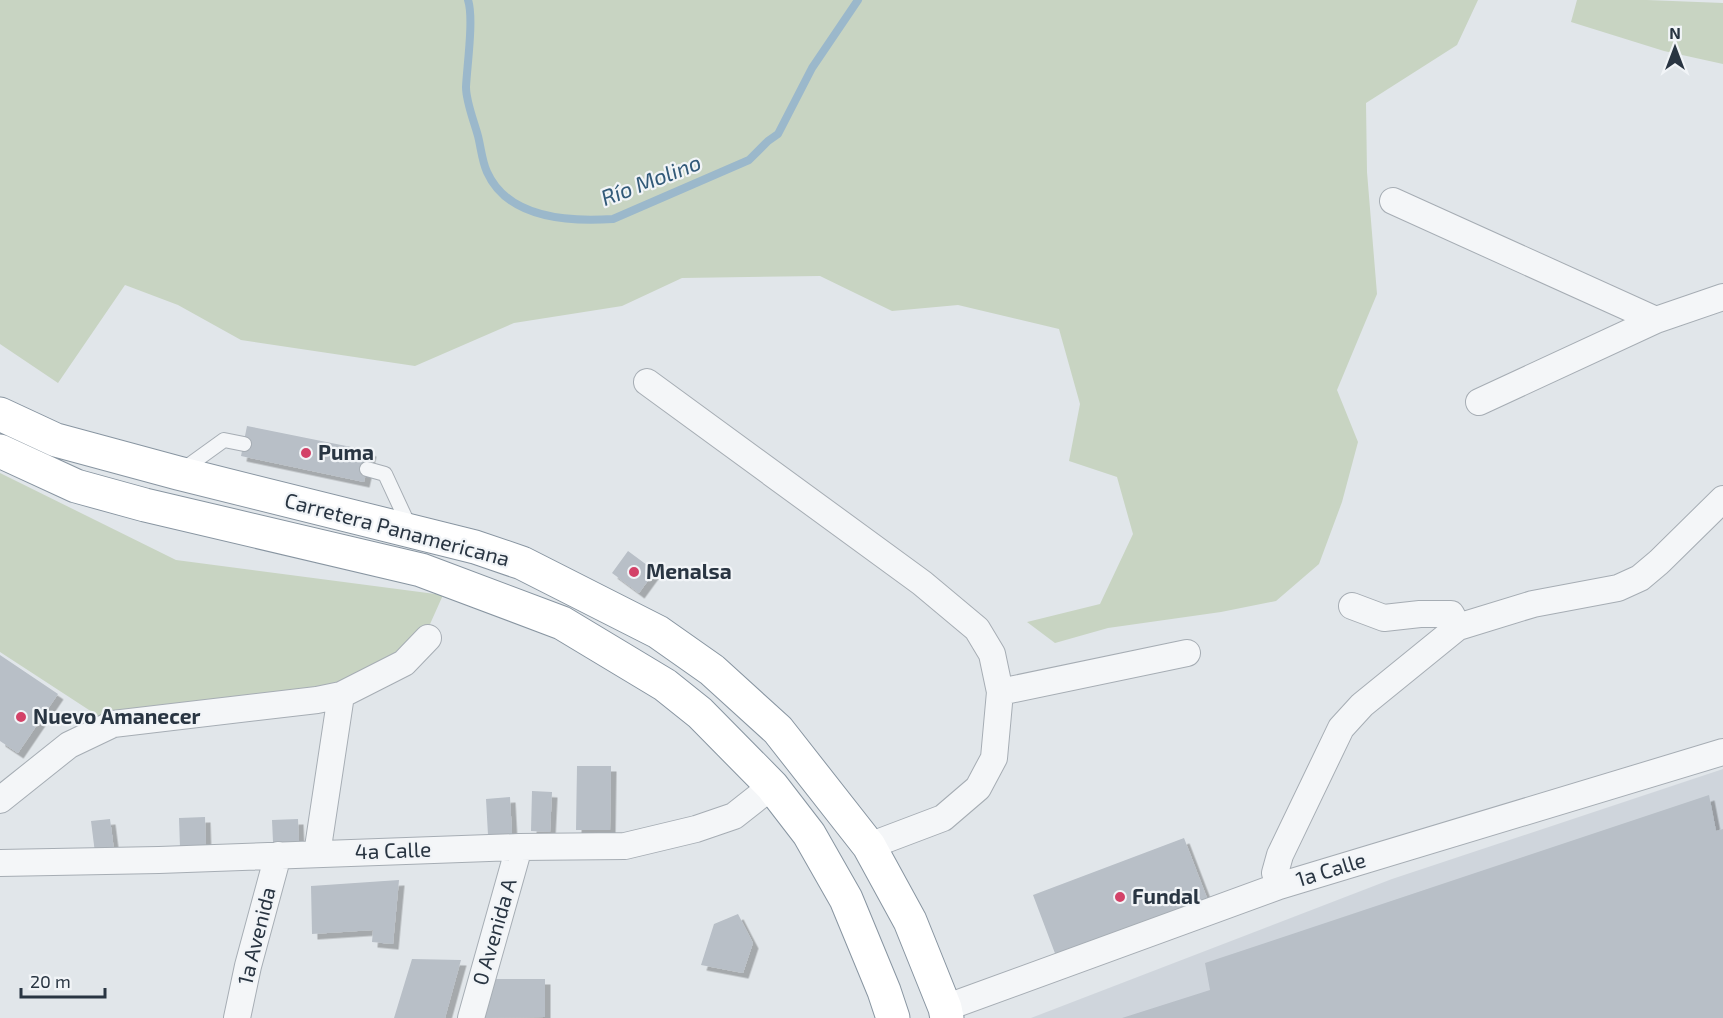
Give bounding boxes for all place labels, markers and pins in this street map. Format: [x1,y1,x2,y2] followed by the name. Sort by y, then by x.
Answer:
[318,439,374,464] place label: Puma
[299,446,313,460] marker: Puma
[646,558,732,583] place label: Menalsa
[627,565,641,579] marker: Menalsa
[33,703,201,728] place label: Nuevo Amanecer
[14,710,28,724] marker: Nuevo Amanecer
[1132,883,1200,908] place label: Fundal
[1113,890,1127,904] marker: Fundal

